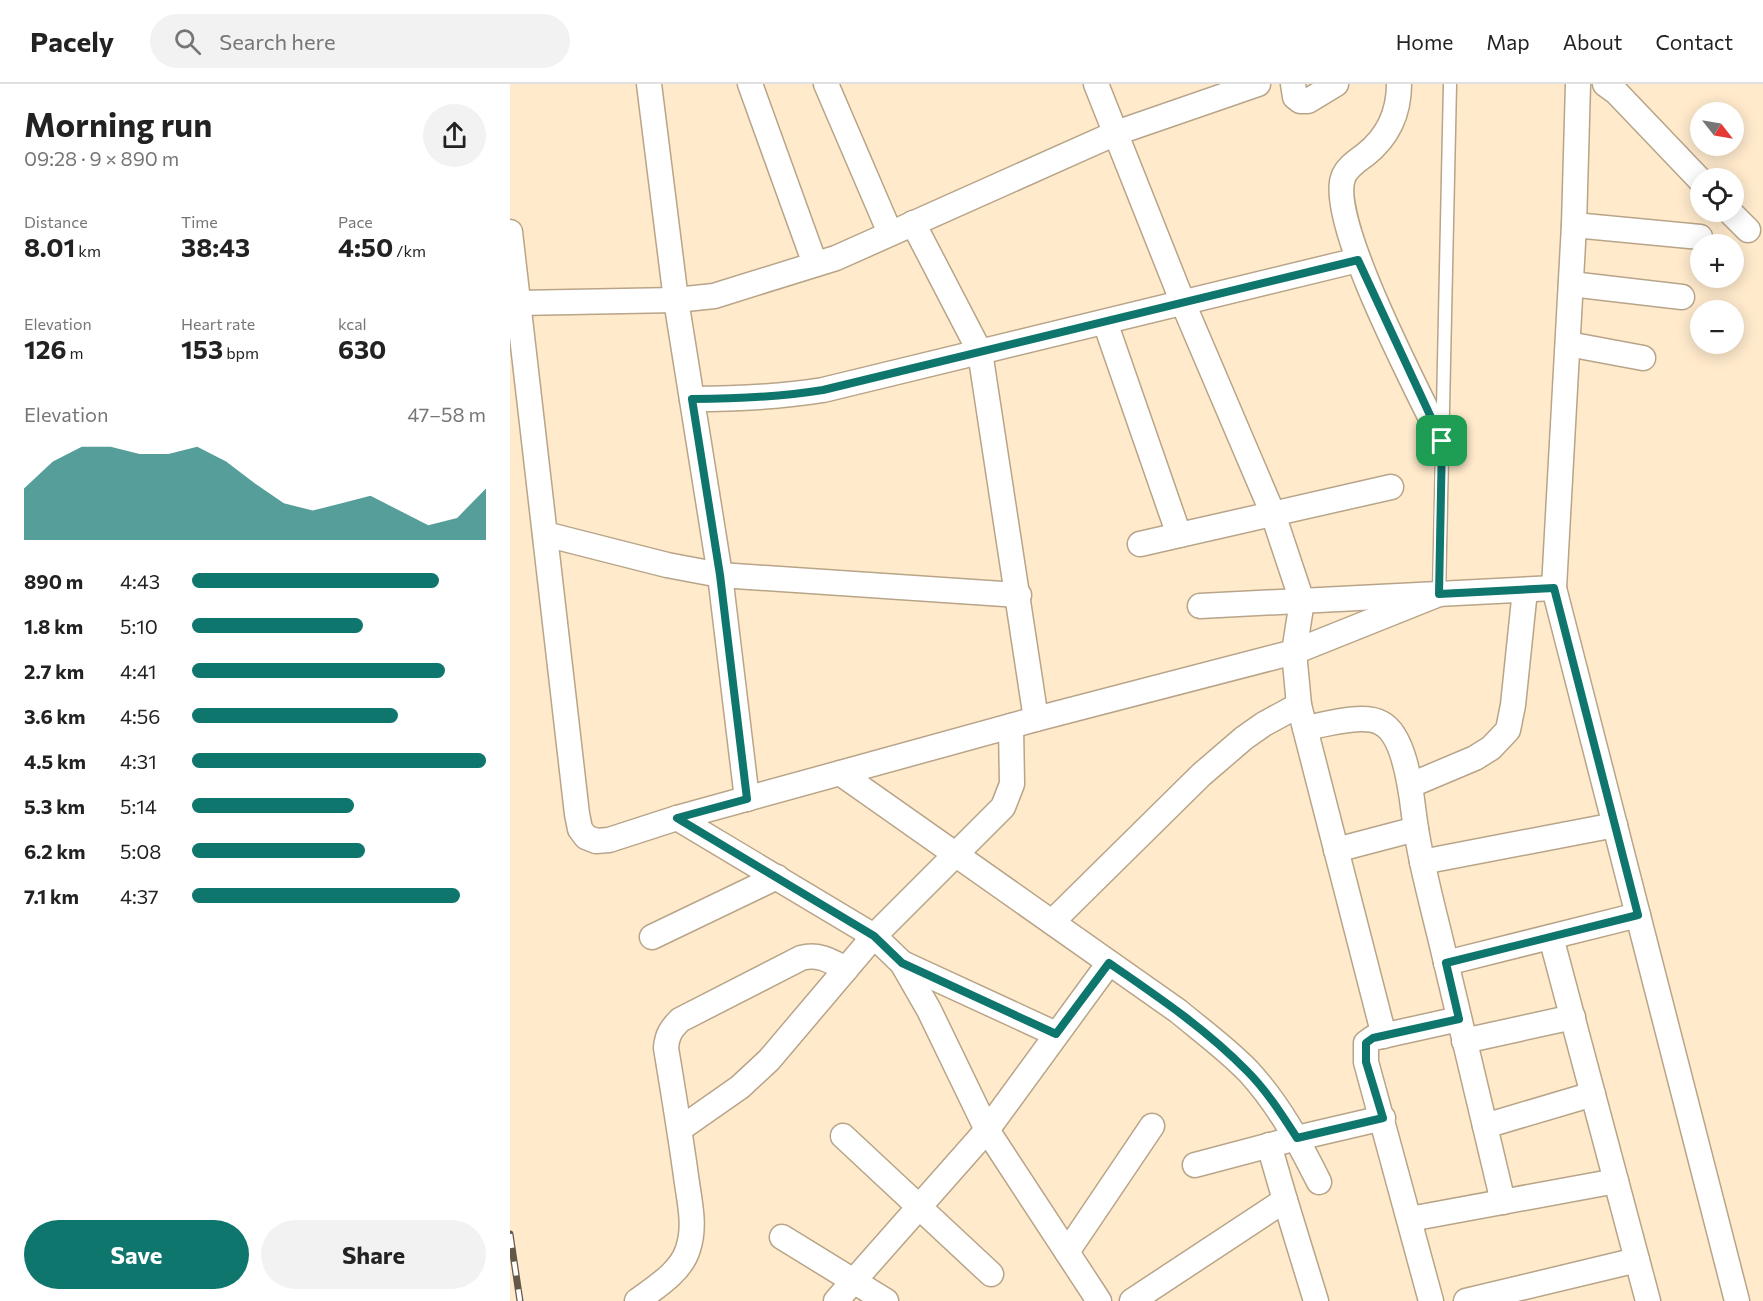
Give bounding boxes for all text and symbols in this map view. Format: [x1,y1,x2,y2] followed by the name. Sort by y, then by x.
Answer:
[150,14,570,68] search box
[30,24,114,58] text: Pacely
[171,25,204,58] icon: search
[219,28,336,55] text: Search here
[1396,29,1453,54] text: Home
[1486,29,1530,54] text: Map
[1563,29,1622,54] text: About
[1655,29,1733,54] text: Contact
[1690,102,1744,156] north arrow
[1690,102,1744,354] map controls
[24,103,212,144] text: Morning run
[423,104,486,167] button: share
[24,146,179,170] text: 09:28 · 9 × 890 m
[1690,168,1744,222] button: locate
[24,212,88,231] text: Distance
[181,212,218,231] text: Time
[338,212,373,231] text: Pace
[24,231,75,262] text: 8.01
[181,231,250,262] text: 38:43
[338,231,393,262] text: 4:50
[1690,234,1744,288] button: +
[75,241,101,260] text: km
[393,241,426,260] text: /km
[1690,300,1744,354] button: −
[24,314,92,333] text: Elevation
[181,314,255,333] text: Heart rate
[338,314,367,333] text: kcal
[24,333,66,364] text: 126
[181,333,223,364] text: 153
[338,333,386,364] text: 630
[66,343,83,362] text: m
[223,343,259,362] text: bpm
[24,402,109,426] text: Elevation
[407,402,486,426] text: 47–58 m
[1416,415,1467,466] pin
[1425,424,1458,457] icon: arrive
[24,569,83,593] text: 890 m
[120,569,160,593] text: 4:43
[24,614,83,638] text: 1.8 km
[120,614,158,638] text: 5:10
[24,659,84,683] text: 2.7 km
[120,659,157,683] text: 4:41
[24,704,85,728] text: 3.6 km
[120,704,160,728] text: 4:56
[24,749,86,773] text: 4.5 km
[120,749,157,773] text: 4:31
[24,794,85,818] text: 5.3 km
[120,794,157,818] text: 5:14
[24,839,85,863] text: 6.2 km
[120,839,161,863] text: 5:08
[24,884,79,908] text: 7.1 km
[120,884,159,908] text: 4:37
[24,1220,249,1289] button: Save
[261,1220,486,1289] button: Share

